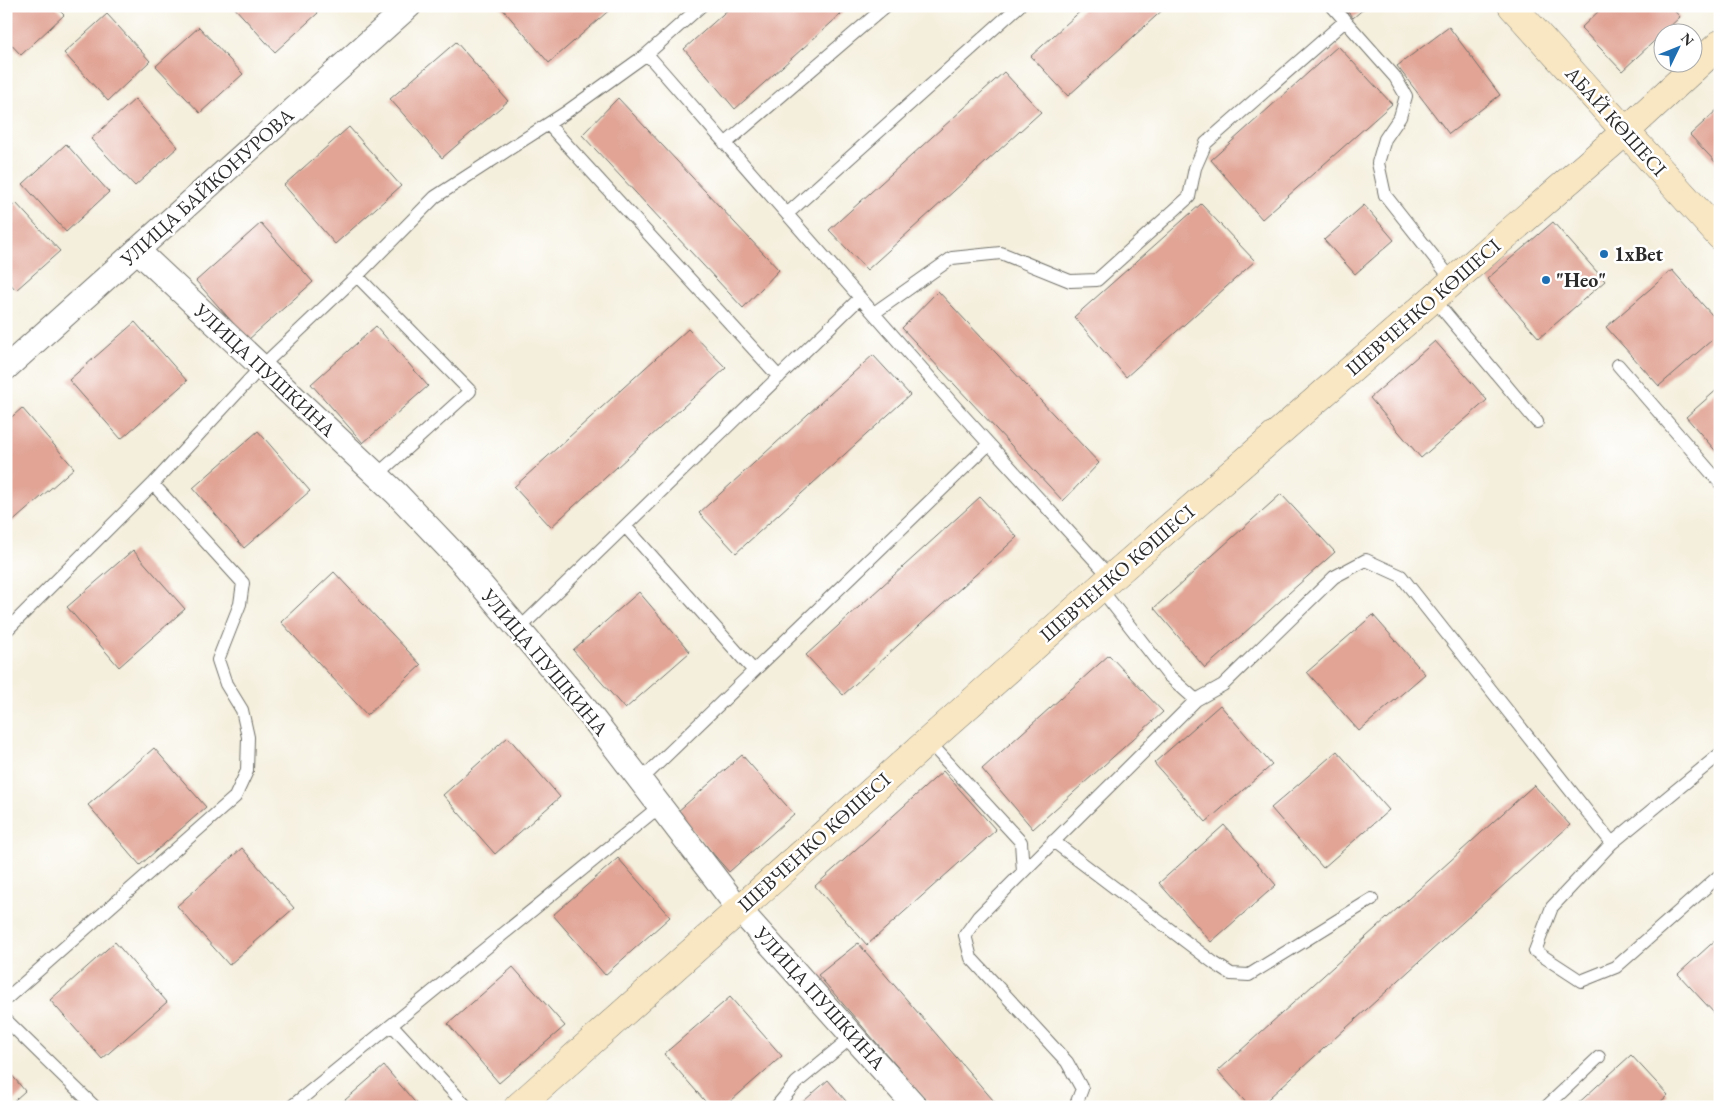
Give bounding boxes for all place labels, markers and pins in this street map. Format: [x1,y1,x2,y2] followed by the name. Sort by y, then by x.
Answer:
[1614,241,1664,267] place label: 1xBet
[1598,248,1610,260] marker: 1xBet
[1556,267,1606,293] place label: "Нео"
[1540,274,1552,286] marker: "Нео"

